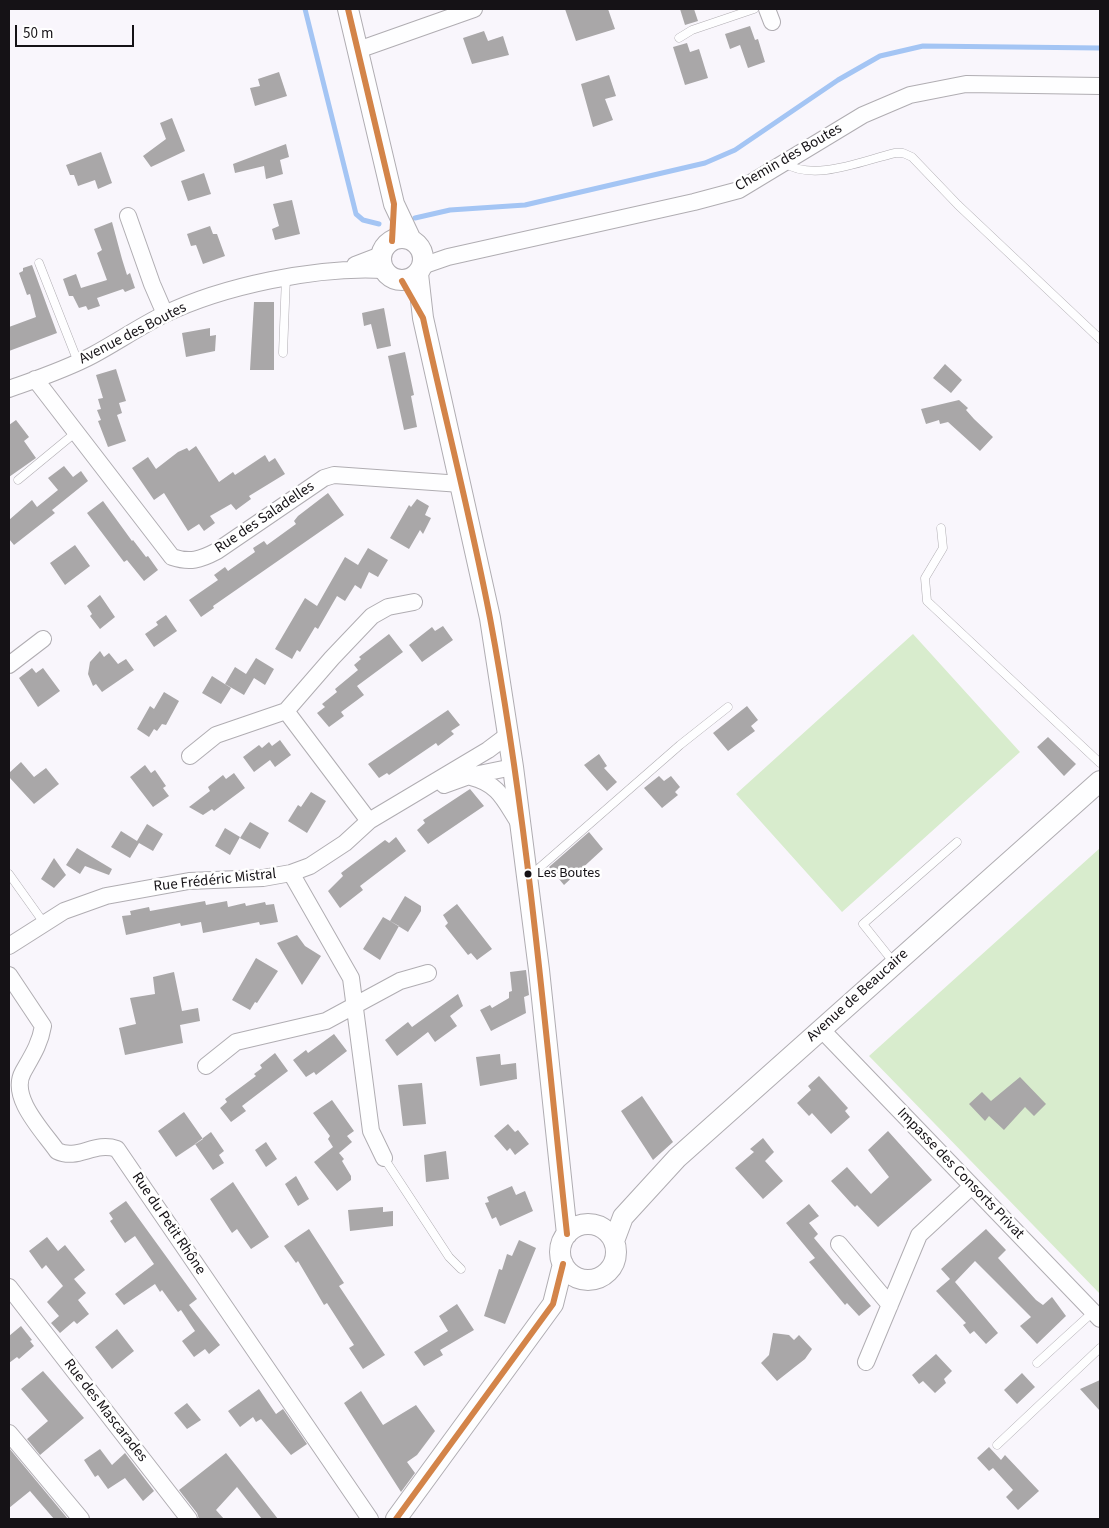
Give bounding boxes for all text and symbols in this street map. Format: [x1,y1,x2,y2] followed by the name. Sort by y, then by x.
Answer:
[18,15,136,47] scale bar
[23,23,53,44] text: 50 m
[732,120,846,196] street label: Chemin des Boutes
[76,299,190,369] street label: Avenue des Boutes
[212,478,318,558] street label: Rue des Saladelles
[153,866,277,896] street label: Rue Frédéric Mistral
[537,866,600,882] place label: Les Boutes
[523,869,533,879] marker: Les Boutes
[804,946,912,1046] street label: Avenue de Beaucaire
[893,1105,1027,1243] street label: Impasse des Consorts Privat
[127,1169,209,1279] street label: Rue du Petit Rhône
[59,1356,151,1466] street label: Rue des Mascarades

